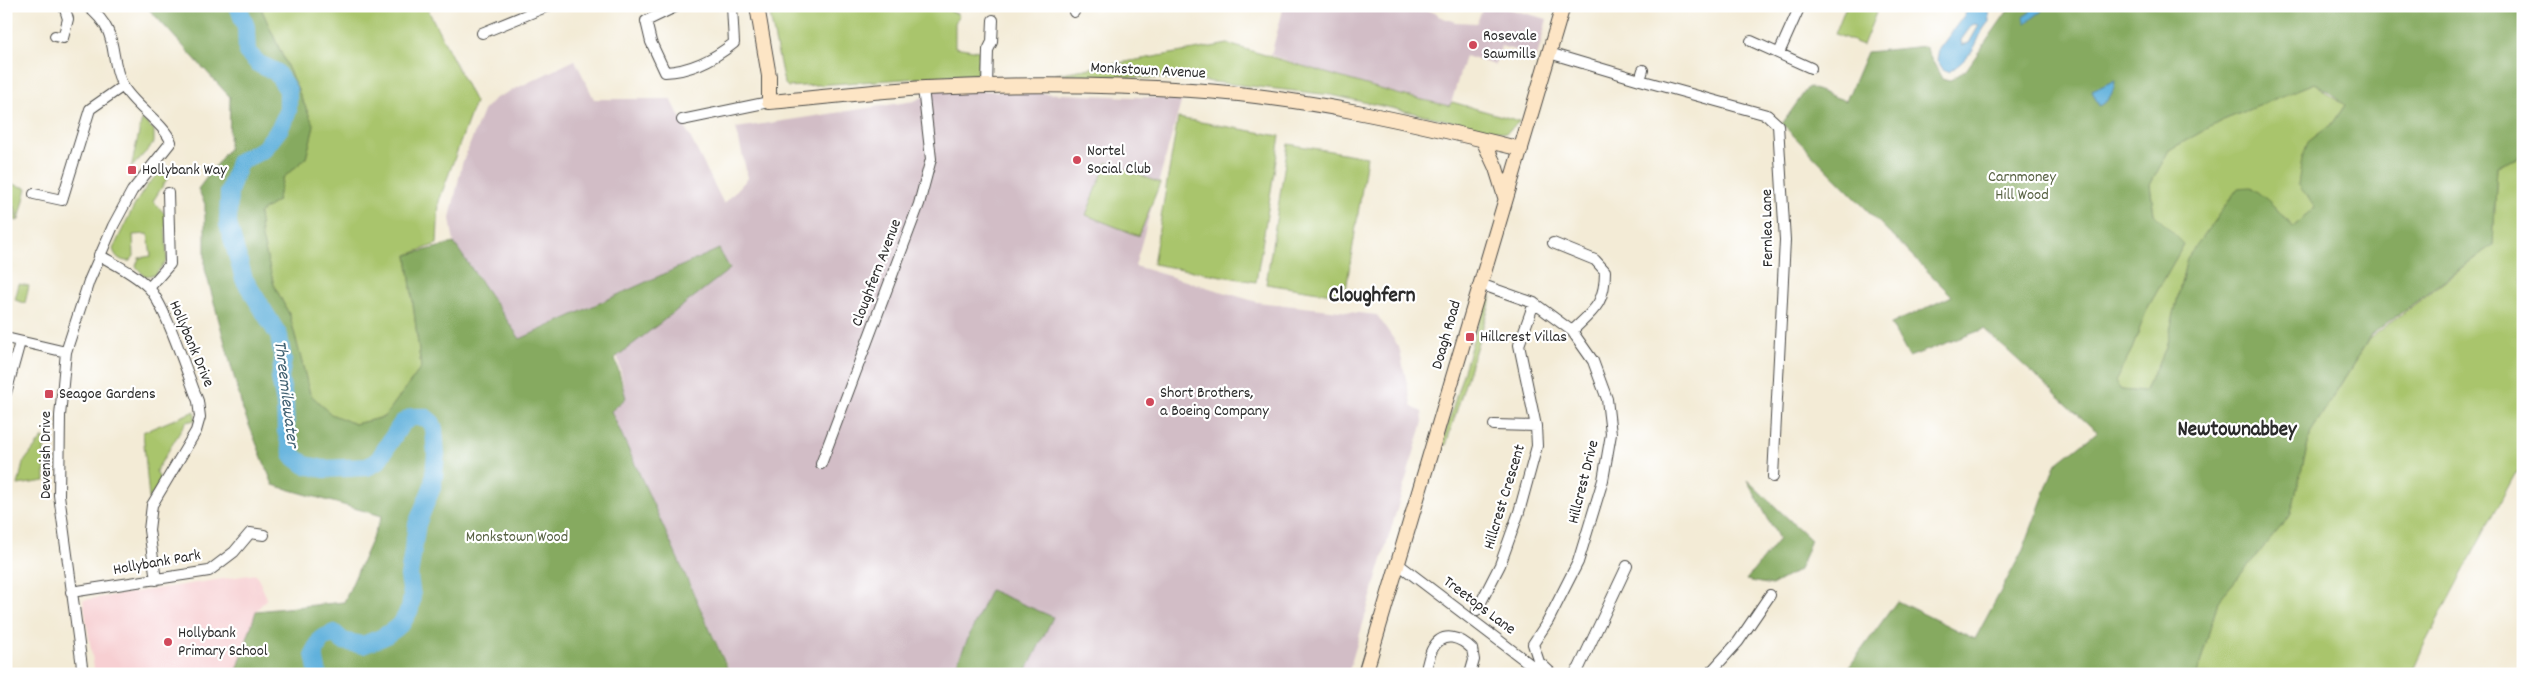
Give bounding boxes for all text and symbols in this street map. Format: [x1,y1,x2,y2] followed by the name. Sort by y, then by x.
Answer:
[1483,25,1537,66] place label: Rosevale Sawmills
[1467,39,1479,51] marker: Rosevale Sawmills
[1090,56,1206,86] street label: Monkstown Avenue
[1087,140,1151,181] place label: Nortel Social Club
[1071,154,1083,166] marker: Nortel Social Club
[142,159,227,182] place label: Hollybank Way
[126,164,138,176] marker: Hollybank Way
[1988,166,2056,207] park label: Carnmoney Hill Wood
[1756,189,1780,267] street label: Fernlea Lane
[846,216,908,330] street label: Cloughfern Avenue
[1329,282,1416,312] district label: Cloughfern
[162,297,220,391] street label: Hollybank Drive
[1426,298,1468,372] street label: Doagh Road
[1480,326,1567,349] place label: Hillcrest Villas
[1464,331,1476,343] marker: Hillcrest Villas
[266,339,304,451] water label: Threemilewater
[1160,382,1269,423] place label: Short Brothers, a Boeing Company
[59,383,156,406] place label: Seagoe Gardens
[43,388,55,400] marker: Seagoe Gardens
[1144,396,1156,408] marker: Short Brothers, a Boeing Company
[35,411,58,499] street label: Devenish Drive
[2177,416,2298,446] district label: Newtownabbey
[1563,438,1605,526] street label: Hillcrest Drive
[1478,442,1532,552] street label: Hillcrest Crescent
[466,526,568,549] park label: Monkstown Wood
[111,544,203,582] street label: Hollybank Park
[1438,571,1520,641] street label: Treetops Lane
[178,622,268,663] place label: Hollybank Primary School
[162,636,174,648] marker: Hollybank Primary School

